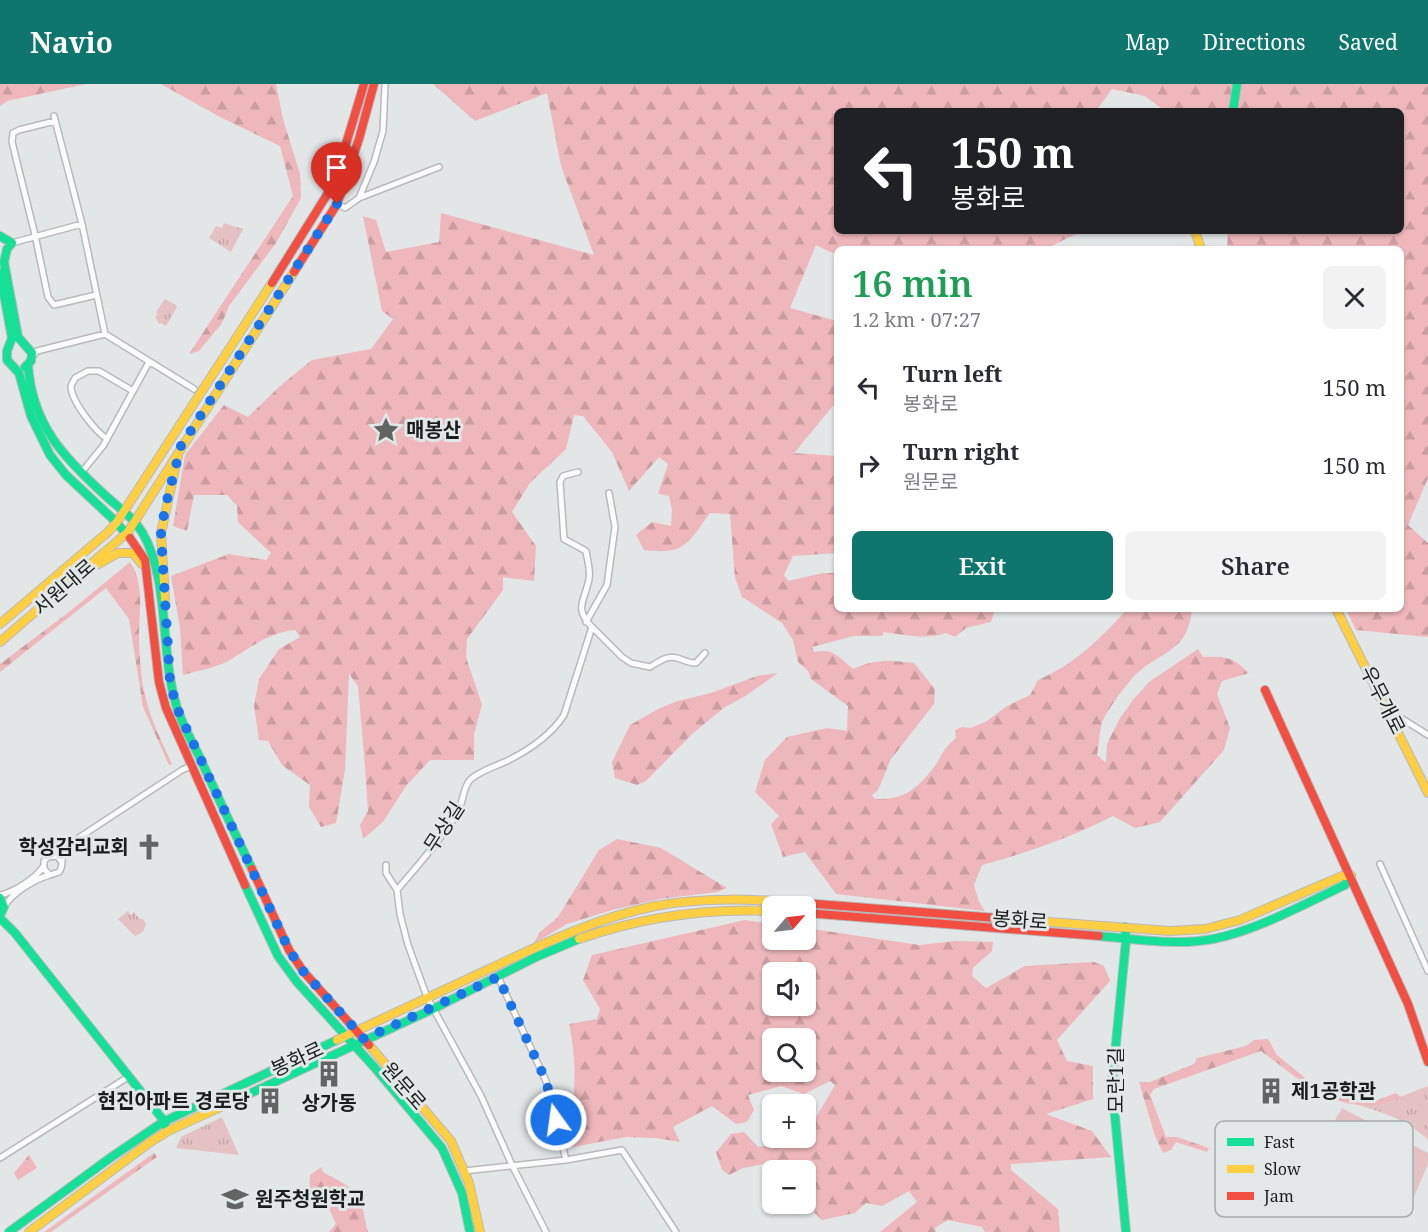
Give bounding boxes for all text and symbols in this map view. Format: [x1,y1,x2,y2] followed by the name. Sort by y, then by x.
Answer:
[30,23,113,61] text: Navio
[1125,28,1170,56] text: Map
[1203,28,1305,56] text: Directions
[1338,28,1398,56] text: Saved
[951,123,1075,180] text: 150 m
[852,132,930,210] icon: left
[311,142,362,204] pin
[320,151,353,184] icon: arrive
[951,179,1026,216] text: 봉화로
[852,259,973,308] text: 16 min
[1323,266,1386,329] button: close
[852,306,981,333] text: 1.2 km · 07:27
[903,358,1002,388] text: Turn left
[852,371,885,404] icon: left
[1323,372,1386,402] text: 150 m
[903,390,958,417] text: 봉화로
[371,415,401,445] place icon: 매봉산
[406,416,461,443] place label: 매봉산
[903,436,1019,466] text: Turn right
[852,449,885,482] icon: right
[1323,450,1386,480] text: 150 m
[903,468,958,495] text: 원문로
[852,531,1113,600] button: Exit
[1125,531,1386,600] button: Share
[27,552,100,621] street label: 서원대로
[1355,661,1412,739] street label: 우무개로
[417,796,470,857] street label: 무상길
[134,832,164,862] church icon: 학성감리교회
[19,833,129,860] place label: 학성감리교회
[762,896,816,950] north arrow
[762,896,816,1214] map controls
[992,904,1049,935] street label: 봉화로
[762,962,816,1016] button: sound
[762,1028,816,1082] button: search
[266,1035,328,1082] street label: 봉화로
[1102,1047,1129,1113] street label: 모란1길
[376,1056,433,1115] street label: 원문로
[314,1059,344,1089] building icon: 상가동
[1256,1076,1286,1106] building icon: 제1공학관
[1291,1077,1376,1104] place label: 제1공학관
[255,1086,285,1116] building icon: 현진아파트 경로당
[98,1087,250,1114] place label: 현진아파트 경로당
[524,1088,588,1152] position arrow
[301,1089,357,1116] place label: 상가동
[762,1094,816,1148] button: +
[1215,1121,1413,1217] legend
[1264,1131,1295,1153] text: Fast
[1264,1158,1301,1180] text: Slow
[762,1160,816,1214] button: −
[220,1184,250,1214] school or university icon: 원주청원학교
[255,1185,365,1212] place label: 원주청원학교
[1263,1185,1294,1207] text: Jam

